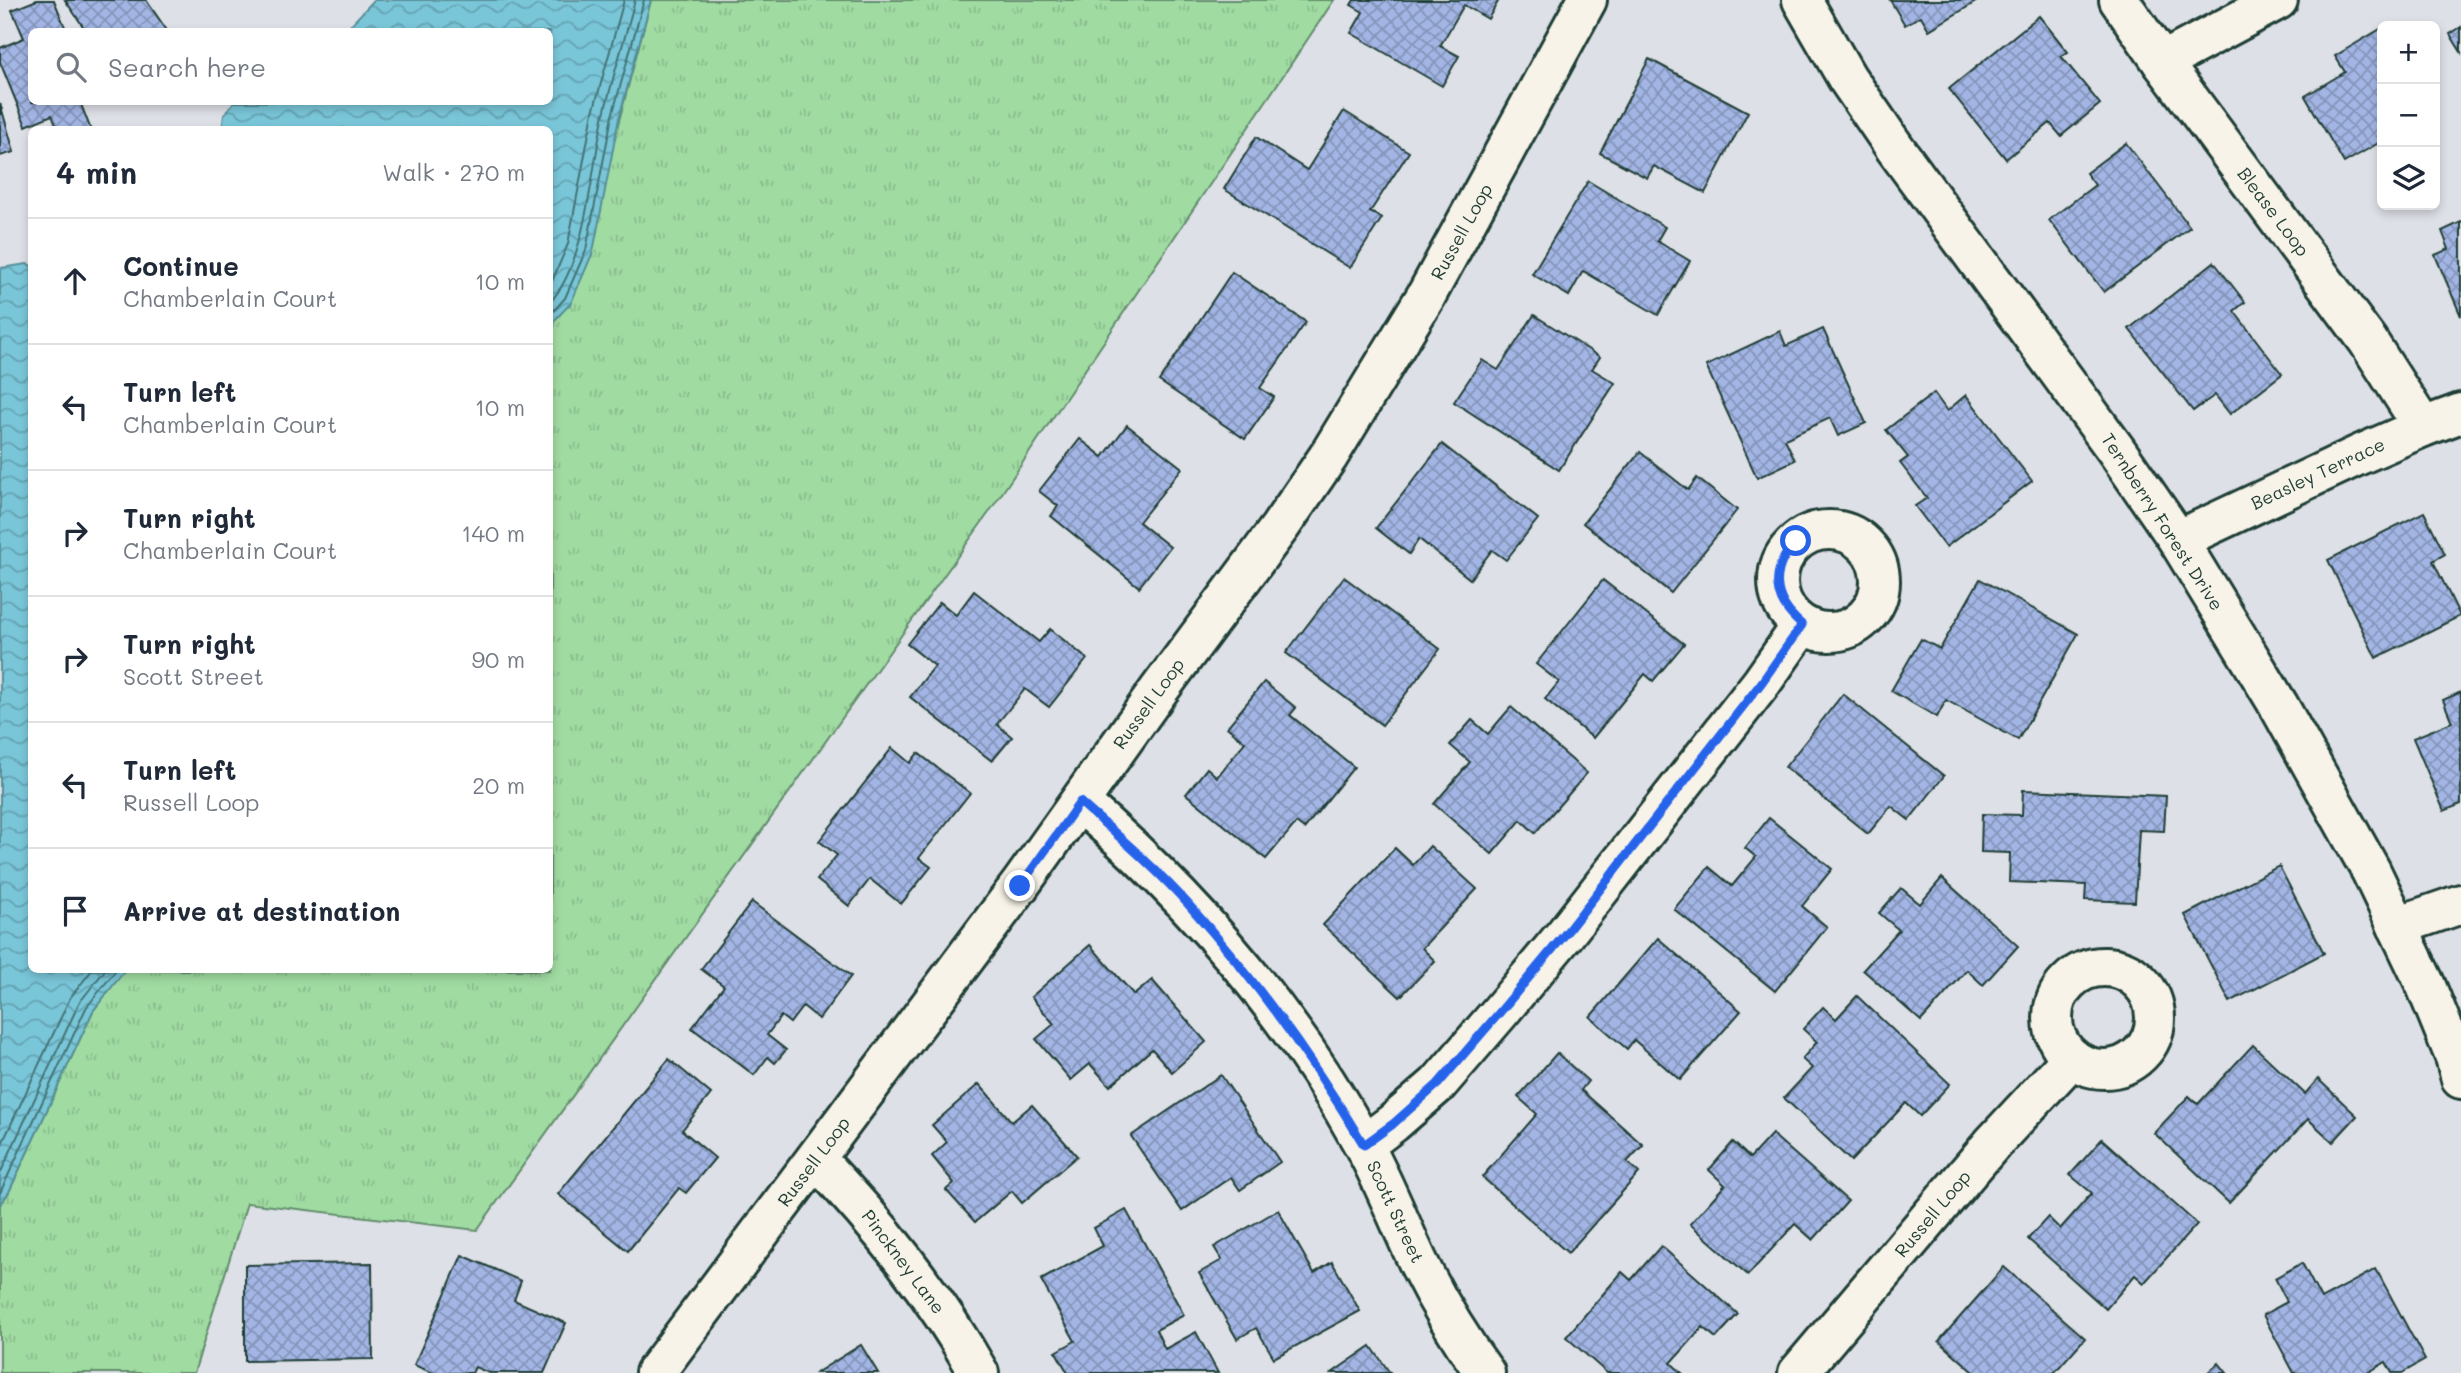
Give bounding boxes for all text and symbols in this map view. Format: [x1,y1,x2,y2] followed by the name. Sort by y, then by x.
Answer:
[2377,21,2440,210] map controls
[2377,21,2440,84] button: +
[28,28,553,105] search box
[52,48,90,86] icon: search
[108,50,266,84] text: Search here
[2377,84,2440,147] button: −
[2377,147,2440,210] button: layers
[56,152,137,192] text: 4 min
[382,157,525,187] text: Walk · 270 m
[2232,162,2315,261] street label: Blease Loop
[1425,179,1497,284] street label: Russell Loop
[123,249,239,283] text: Continue
[56,262,94,300] icon: ahead
[475,266,525,296] text: 10 m
[123,283,337,313] text: Chamberlain Court
[123,375,236,409] text: Turn left
[56,388,94,426] icon: left
[475,392,525,422] text: 10 m
[123,409,337,439] text: Chamberlain Court
[2096,428,2229,615] street label: Ternberry Forest Drive
[2247,432,2388,515] street label: Beasley Terrace
[123,501,256,535] text: Turn right
[56,514,94,552] icon: right
[461,518,525,548] text: 140 m
[1780,525,1811,556] route start
[123,535,337,565] text: Chamberlain Court
[123,627,256,661] text: Turn right
[56,640,94,678] icon: right
[472,644,525,674] text: 90 m
[1107,653,1189,754] street label: Russell Loop
[123,661,264,691] text: Scott Street
[123,753,236,787] text: Turn left
[56,766,94,804] icon: left
[472,770,525,800] text: 20 m
[123,787,259,817] text: Russell Loop
[1004,870,1035,901] route end
[56,892,94,930] icon: arrive
[123,894,400,928] text: Arrive at destination
[771,1112,855,1211] street label: Russell Loop
[1362,1157,1430,1267] street label: Scott Street
[1889,1165,1976,1262] street label: Russell Loop
[857,1204,951,1318] street label: Pinckney Lane

